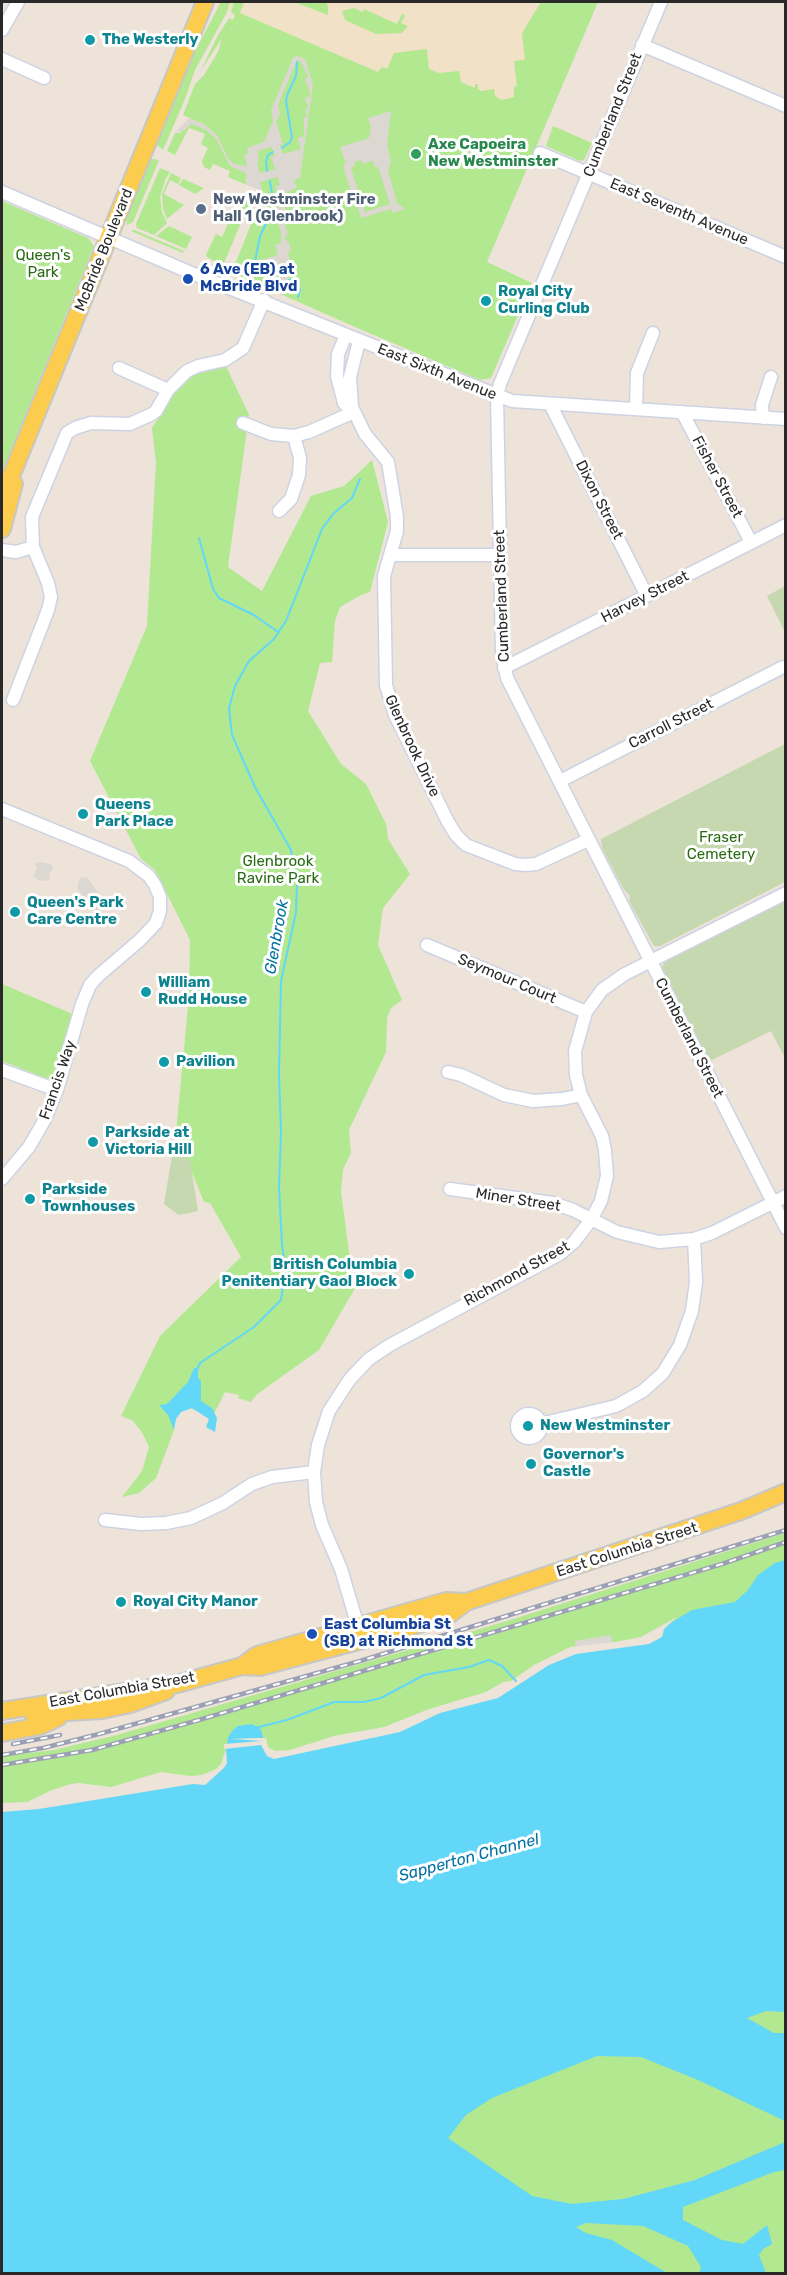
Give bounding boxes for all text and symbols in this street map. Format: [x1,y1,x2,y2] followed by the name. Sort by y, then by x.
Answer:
[102,31,198,49] place label: The Westerly
[83,33,97,47] marker: The Westerly
[580,50,646,180] street label: Cumberland Street
[428,136,558,171] place label: Axe Capoeira New Westminster
[409,147,423,161] marker: Axe Capoeira New Westminster
[607,175,751,249] street label: East Seventh Avenue
[71,186,137,314] street label: McBride Boulevard
[213,191,376,226] place label: New Westminster Fire Hall 1 (Glenbrook)
[194,202,208,216] marker: New Westminster Fire Hall 1 (Glenbrook)
[15,247,71,282] park label: Queen's Park
[200,261,297,296] place label: 6 Ave (EB) at McBride Blvd
[181,272,195,286] marker: 6 Ave (EB) at McBride Blvd
[498,283,590,318] place label: Royal City Curling Club
[479,294,493,308] marker: Royal City Curling Club
[375,340,499,404] street label: East Sixth Avenue
[688,433,746,521] street label: Fisher Street
[571,457,627,543] street label: Dixon Street
[491,530,513,662] street label: Cumberland Street
[598,567,692,627] street label: Harvey Street
[380,692,444,800] street label: Glenbrook Drive
[626,695,716,753] street label: Carroll Street
[95,796,174,831] place label: Queens Park Place
[76,807,90,821] marker: Queens Park Place
[687,829,755,864] park label: Fraser Cemetery
[237,853,319,888] park label: Glenbrook Ravine Park
[27,894,124,929] place label: Queen's Park Care Centre
[261,898,293,976] water label: Glenbrook
[8,905,22,919] marker: Queen's Park Care Centre
[455,950,559,1008] street label: Seymour Court
[158,974,247,1009] place label: William Rudd House
[651,975,727,1101] street label: Cumberland Street
[139,985,153,999] marker: William Rudd House
[36,1038,80,1122] street label: Francis Way
[176,1053,235,1071] place label: Pavilion
[157,1055,171,1069] marker: Pavilion
[105,1124,192,1159] place label: Parkside at Victoria Hill
[86,1135,100,1149] marker: Parkside at Victoria Hill
[42,1181,135,1216] place label: Parkside Townhouses
[474,1184,562,1216] street label: Miner Street
[23,1192,37,1206] marker: Parkside Townhouses
[461,1238,573,1310] street label: Richmond Street
[222,1256,397,1291] place label: British Columbia Penitentiary Gaol Block
[402,1267,416,1281] marker: British Columbia Penitentiary Gaol Block
[540,1417,670,1435] place label: New Westminster
[521,1419,535,1433] marker: New Westminster
[543,1446,624,1481] place label: Governor's Castle
[524,1457,538,1471] marker: Governor's Castle
[554,1519,700,1581] street label: East Columbia Street
[133,1593,258,1611] place label: Royal City Manor
[114,1595,128,1609] marker: Royal City Manor
[324,1616,473,1651] place label: East Columbia St (SB) at Richmond St
[305,1627,319,1641] marker: East Columbia St (SB) at Richmond St
[48,1668,196,1712] street label: East Columbia Street
[397,1830,541,1886] water label: Sapperton Channel

